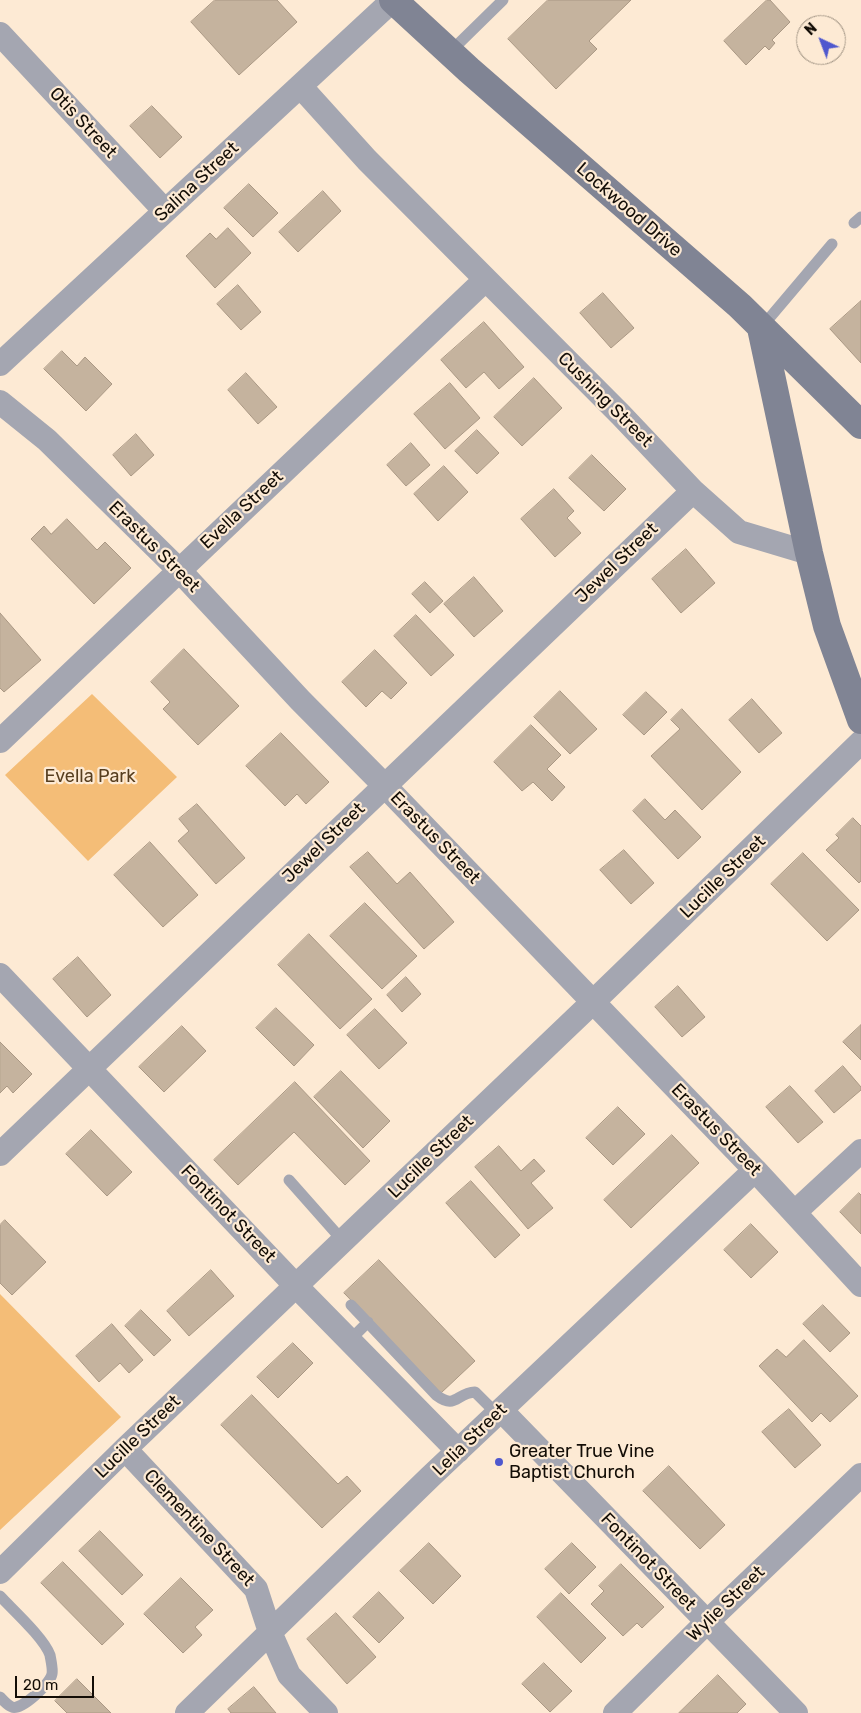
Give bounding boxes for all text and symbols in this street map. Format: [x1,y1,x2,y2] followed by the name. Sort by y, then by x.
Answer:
[796,15,846,65] north arrow
[802,20,821,39] text: N
[45,83,121,163] street label: Otis Street
[150,138,244,226] street label: Salina Street
[572,158,686,262] street label: Lockwood Drive
[553,348,657,452] street label: Cushing Street
[196,466,288,554] street label: Evella Street
[104,497,204,597] street label: Erastus Street
[571,518,663,608] street label: Jewel Street
[45,766,135,788] park label: Evella Park
[385,787,485,889] street label: Erastus Street
[278,798,370,888] street label: Jewel Street
[676,831,770,923] street label: Lucille Street
[666,1079,766,1181] street label: Erastus Street
[384,1111,478,1203] street label: Lucille Street
[176,1161,280,1267] street label: Fontinot Street
[91,1391,185,1483] street label: Lucille Street
[428,1399,512,1481] street label: Lelia Street
[509,1441,654,1484] place label: Greater True Vine Baptist Church
[493,1456,505,1468] marker: Greater True Vine Baptist Church
[139,1465,259,1591] street label: Clementine Street
[596,1509,700,1615] street label: Fontinot Street
[683,1562,769,1646] street label: Wylie Street
[18,1666,96,1698] scale bar
[23,1676,58,1694] text: 20 m

